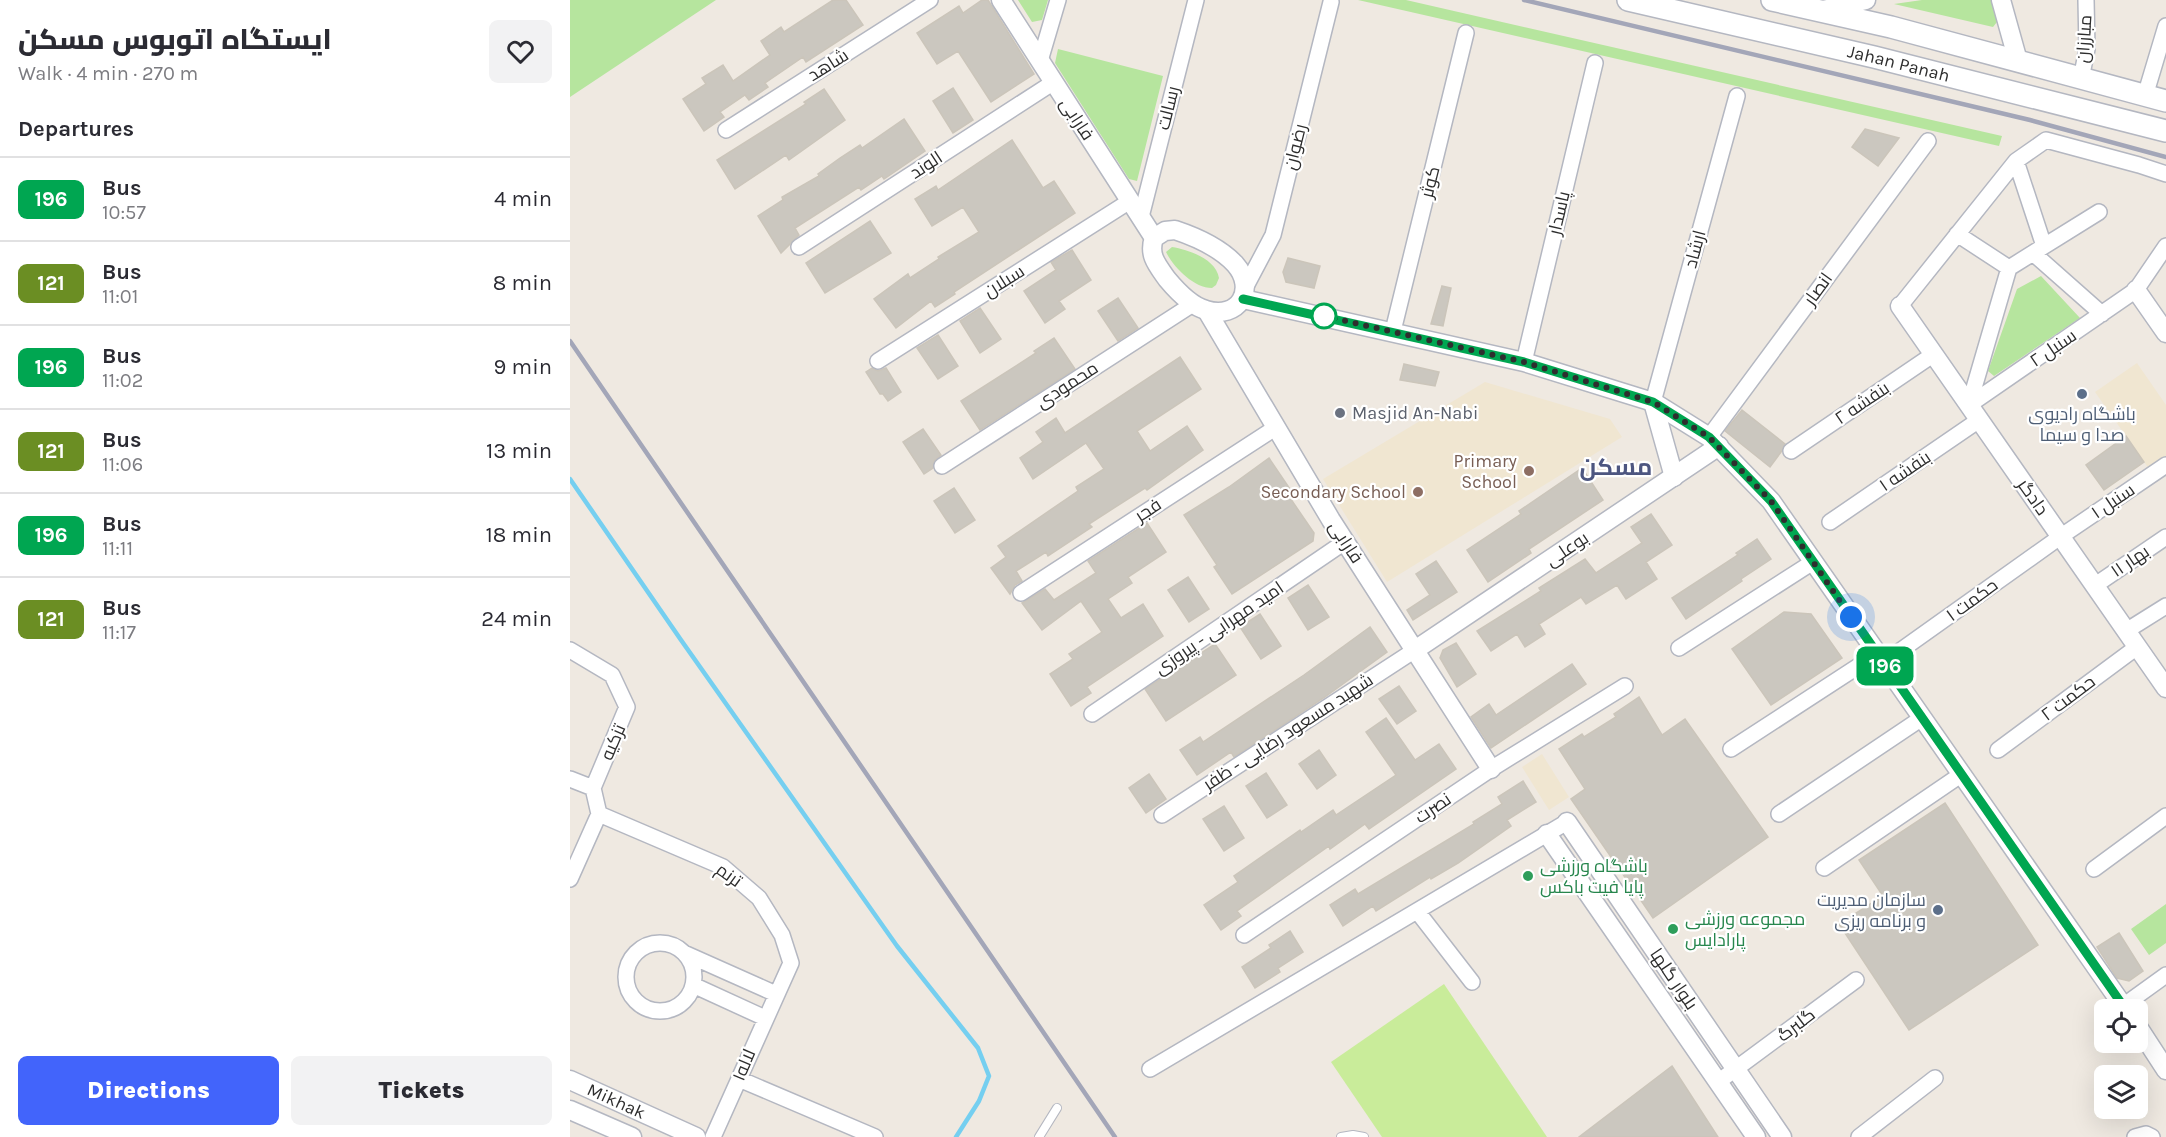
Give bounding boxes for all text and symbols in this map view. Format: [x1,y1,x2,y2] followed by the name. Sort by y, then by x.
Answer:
[2071,14,2097,64] street label: مبارزان
[489,20,552,83] button: heart
[18,23,332,56] text: ایستگاه اتوبوس مسکن
[1845,40,1952,87] street label: Jahan Panah
[803,44,853,86] street label: شاهد
[18,62,198,85] text: Walk · 4 min · 270 m
[1152,84,1184,132] street label: رسالت
[1055,93,1099,145] street label: فارابی
[18,116,134,142] text: Departures
[1279,122,1311,172] street label: رضوان
[905,146,947,184] street label: الوند
[1415,164,1445,201] street label: کوثر
[102,175,142,201] text: Bus
[494,186,552,212] text: 4 min
[34,187,68,211] text: 196
[1543,189,1576,238] street label: پاسدار
[102,201,146,224] text: 10:57
[1679,228,1711,270] street label: ارشاد
[102,259,142,285] text: Bus
[979,260,1029,302] street label: سبلان
[1798,268,1837,310] street label: انصار
[493,270,552,296] text: 8 min
[37,271,65,295] text: 121
[102,285,138,308] text: 11:01
[1311,303,1337,329] unlabelled marker
[2025,324,2081,372] street label: سنبل ۲
[102,343,142,369] text: Bus
[494,354,552,380] text: 9 min
[34,355,68,379] text: 196
[1032,357,1102,413] street label: محمودی
[102,369,143,392] text: 11:02
[1830,377,1894,429] street label: بنفشه ۲
[2075,387,2089,401] marker: باشگاه رادیوی صدا و سیما
[1352,402,1478,424] place label: Masjid An-Nabi
[2028,403,2136,446] place label: باشگاه رادیوی صدا و سیما
[1333,406,1347,420] marker: Masjid An-Nabi
[102,427,142,453] text: Bus
[486,438,552,464] text: 13 min
[37,439,65,463] text: 121
[1875,446,1935,496] street label: بنفشه ۱
[1454,450,1518,493] place label: Primary School
[102,453,143,476] text: 11:06
[1580,453,1652,481] district label: مسکن
[1522,464,1536,478] marker: Primary School
[2012,474,2053,520] street label: دادگر
[2087,478,2139,524] street label: سنبل ۱
[1260,481,1406,503] place label: Secondary School
[1411,485,1425,499] marker: Secondary School
[1130,493,1165,527] street label: فجر
[102,511,142,537] text: Bus
[1324,516,1368,568] street label: فارابی
[486,522,552,548] text: 18 min
[34,523,68,547] text: 196
[1541,527,1593,571] street label: بوعلی
[102,537,133,560] text: 11:11
[2106,540,2154,582] street label: بهار ۱۱
[1942,574,2002,626] street label: حکمت ۱
[1150,577,1288,680] street label: امید مهرابی - پیروزی
[102,595,142,621] text: Bus
[1836,602,1866,632] your location
[481,606,552,632] text: 24 min
[37,607,65,631] text: 121
[102,621,136,644] text: 11:17
[1850,646,1920,686] line badge: 196
[1868,654,1902,678] text: 196
[1198,669,1377,796] street label: شهید مسعود رضایی - ظفر
[2036,670,2100,726] street label: حکمت ۲
[596,720,630,763] street label: تزکیه
[1411,788,1455,828] street label: نصرت
[1540,855,1648,899] place label: باشگاه ورزشی پایا فیت باکس
[711,858,746,893] street label: ترنم
[1521,869,1535,883] marker: باشگاه ورزشی پایا فیت باکس
[1817,889,1926,932] place label: سازمان مدیریت و برنامه ریزی
[1931,903,1945,917] marker: سازمان مدیریت و برنامه ریزی
[1685,908,1805,952] place label: مجموعه ورزشی پارادایس
[1666,922,1680,936] marker: مجموعه ورزشی پارادایس
[1645,944,1703,1014] street label: بلوار گلها
[2094,999,2148,1119] map controls
[2094,999,2148,1053] button: locate
[1772,1003,1820,1047] street label: گلبرگ
[728,1046,760,1084] street label: لاله۱
[18,1056,279,1125] button: Directions
[291,1056,552,1125] button: Tickets
[2094,1065,2148,1119] button: layers
[584,1078,649,1124] street label: Mikhak

